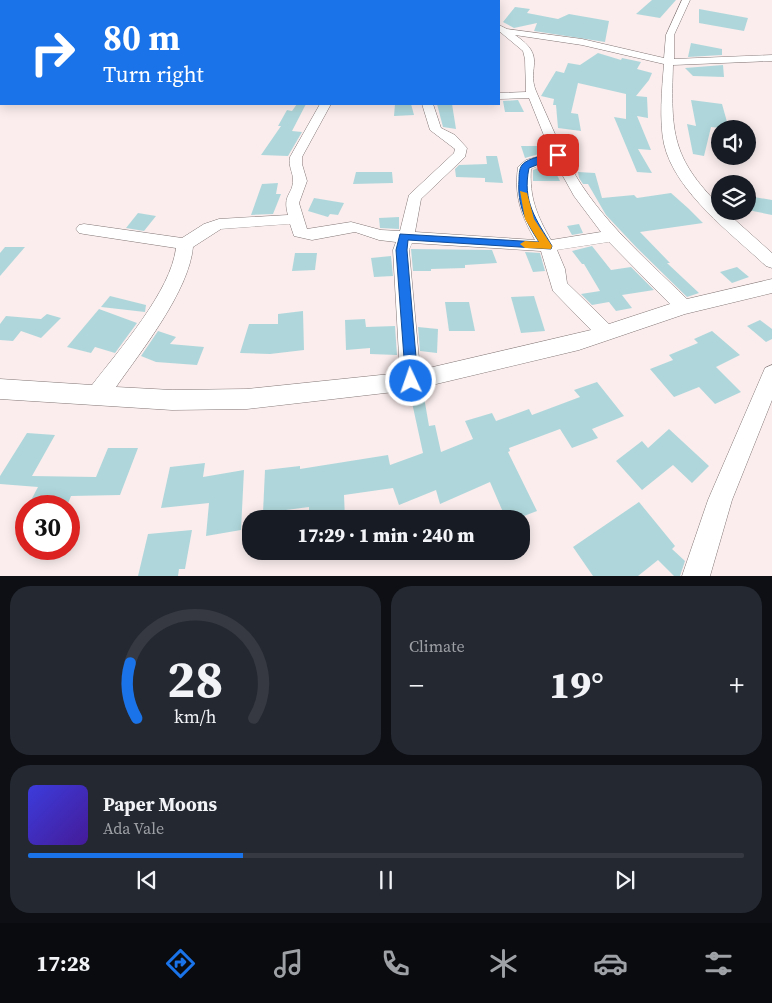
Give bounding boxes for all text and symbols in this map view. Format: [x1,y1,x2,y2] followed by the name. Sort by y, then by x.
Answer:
[103,14,180,62] text: 80 m
[20,20,85,85] icon: right
[103,59,204,89] text: Turn right
[711,120,756,220] map controls
[711,120,756,165] button: sound
[537,134,579,176] pin
[544,141,572,169] icon: arrive
[711,175,756,220] button: layers
[384,354,436,406] position arrow
[15,495,80,560] speed limit sign: 30
[297,522,475,548] text: 17:29 · 1 min · 240 m
[409,635,465,657] text: Climate
[167,643,224,714] text: 28
[549,659,604,711] text: 19°
[409,666,424,704] text: −
[729,666,744,704] text: +
[174,704,217,729] text: km/h
[103,791,217,817] text: Paper Moons
[103,817,164,839] text: Ada Vale
[133,866,161,894] icon: previous
[372,866,400,894] icon: pause
[611,866,639,894] icon: next
[163,946,198,981] icon: directions
[271,946,306,981] icon: music
[378,946,413,981] icon: phone
[486,946,521,981] icon: climate
[593,946,628,981] icon: car
[701,946,736,981] icon: filters
[36,948,91,978] text: 17:28

